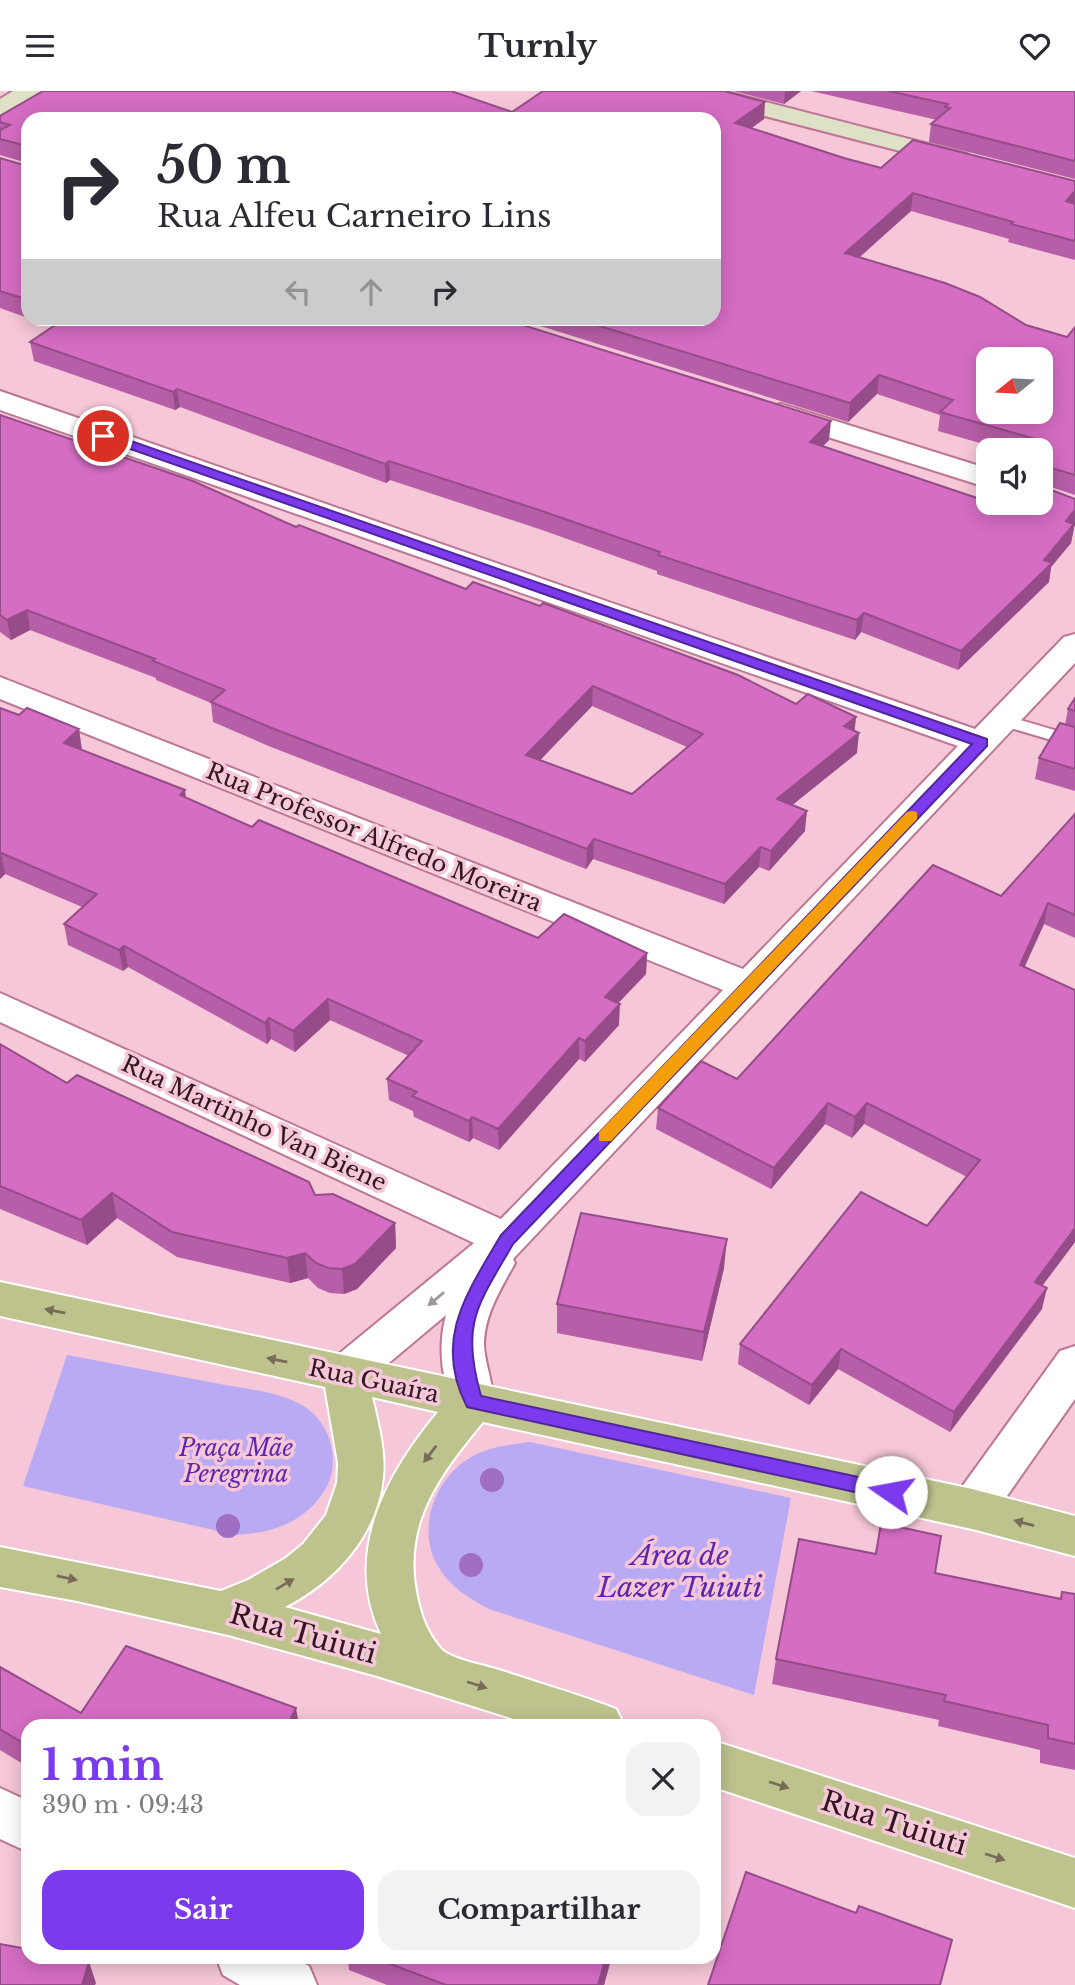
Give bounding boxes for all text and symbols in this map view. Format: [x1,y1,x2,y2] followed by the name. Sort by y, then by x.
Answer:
[478,26,597,66] text: Turnly
[21,27,59,65] icon: menu
[1016,27,1054,65] icon: heart
[157,135,290,196] text: 50 m
[42,140,133,231] icon: right
[157,196,552,236] text: Rua Alfeu Carneiro Lins
[279,273,317,311] icon: left
[352,273,390,311] icon: ahead
[425,273,463,311] icon: right
[976,347,1054,423] north arrow
[976,347,1053,515] map controls
[73,406,133,466] pin
[84,417,122,455] icon: arrive
[976,438,1053,515] button: sound
[202,757,546,917] street label: Rua Professor Alfredo Moreira
[117,1049,391,1197] street label: Rua Martinho Van Biene
[427,1291,444,1306] one-way arrow
[44,1306,66,1317] one-way arrow
[306,1354,442,1409] street label: Rua Guaíra
[266,1355,288,1366] one-way arrow
[178,1434,293,1488] park label: Praça Mãe Peregrina
[423,1445,437,1464] one-way arrow
[854,1455,928,1529] position arrow
[1013,1517,1035,1528] one-way arrow
[597,1538,763,1605] park label: Área de Lazer Tuiuti
[56,1573,78,1584] one-way arrow
[276,1578,295,1591] one-way arrow
[225,1596,381,1672] street label: Rua Tuiuti
[466,1680,487,1691] one-way arrow
[42,1739,164,1791] text: 1 min
[626,1742,700,1816] button: close
[768,1780,789,1791] one-way arrow
[817,1783,971,1863] street label: Rua Tuiuti
[42,1791,204,1819] text: 390 m · 09:43
[984,1852,1005,1863] one-way arrow
[42,1870,364,1950] button: Sair
[378,1870,700,1950] button: Compartilhar

